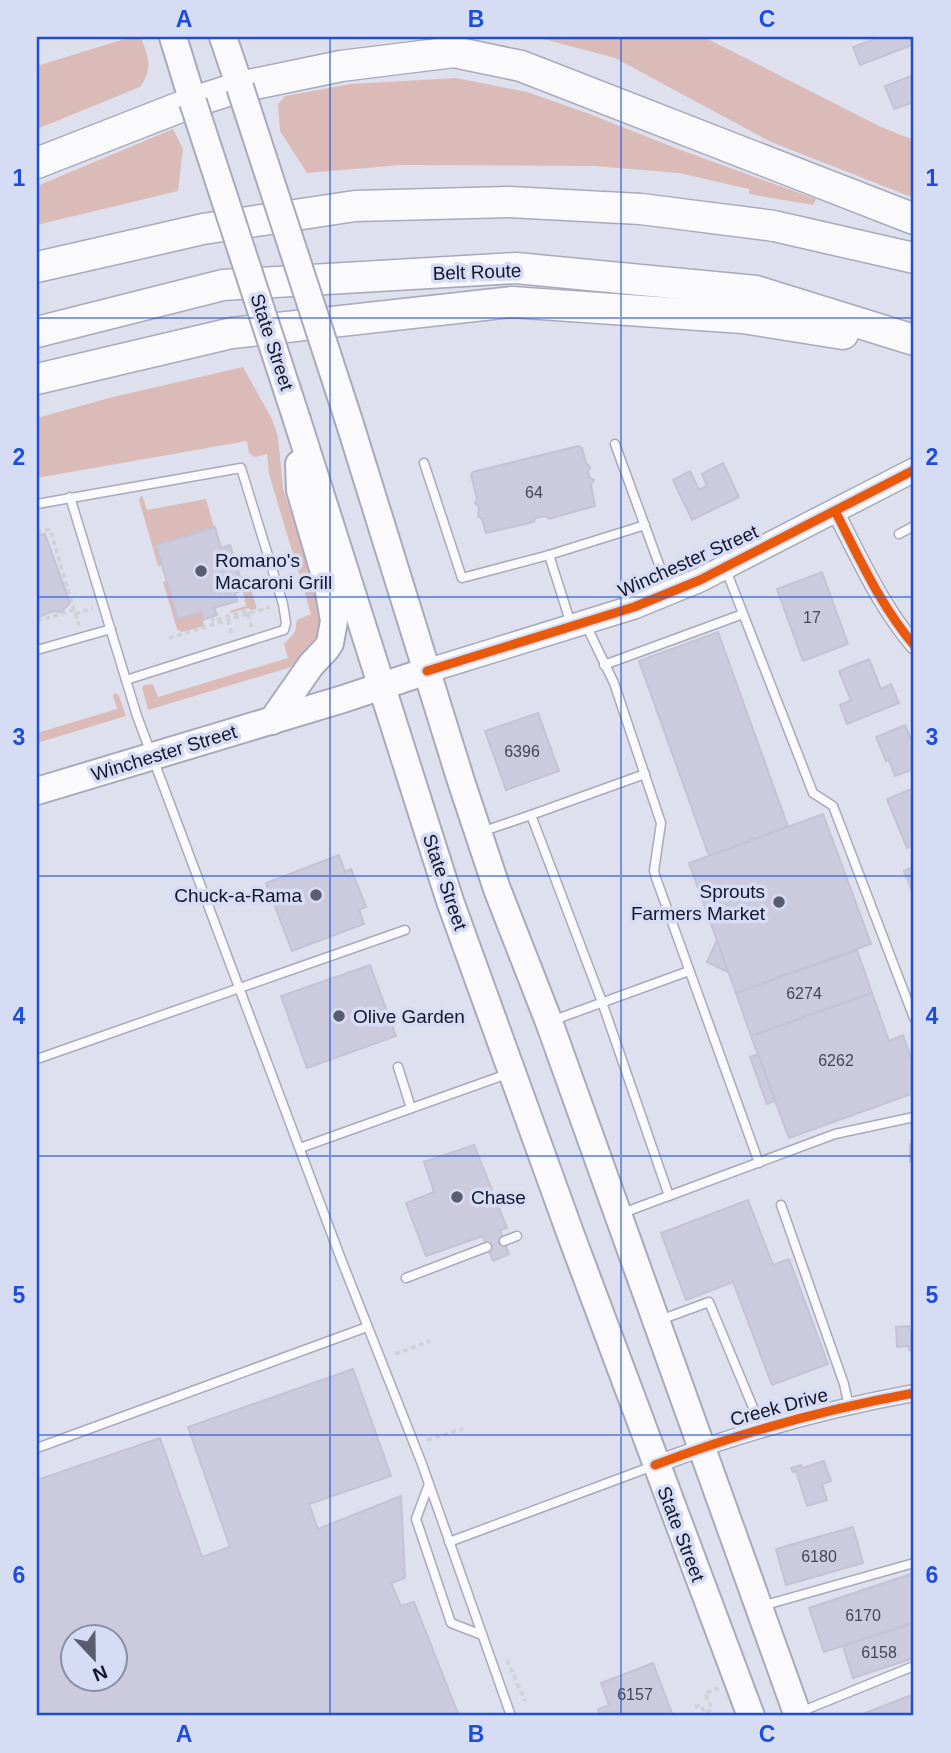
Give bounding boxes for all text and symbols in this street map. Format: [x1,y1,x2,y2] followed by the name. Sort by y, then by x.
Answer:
[176,6,192,32] text: A
[468,6,484,32] text: B
[759,6,775,32] text: C
[13,165,26,191] text: 1
[926,165,939,191] text: 1
[432,260,522,284] street label: Belt Route
[247,291,298,394] street label: State Street
[13,444,25,470] text: 2
[926,444,938,470] text: 2
[525,484,543,501] house number: 64
[615,520,762,601] street label: Winchester Street
[215,550,332,593] place label: Romano's Macaroni Grill
[193,563,209,579] marker: Romano's Macaroni Grill
[803,609,821,626] house number: 17
[89,721,240,785] street label: Winchester Street
[13,724,25,750] text: 3
[926,724,938,750] text: 3
[504,743,540,760] house number: 6396
[419,831,471,934] street label: State Street
[631,881,766,924] place label: Sprouts Farmers Market
[174,885,302,906] place label: Chuck-a-Rama
[308,887,324,903] marker: Chuck-a-Rama
[771,894,787,910] marker: Sprouts Farmers Market
[786,985,822,1002] house number: 6274
[13,1003,26,1029] text: 4
[926,1003,939,1029] text: 4
[353,1006,465,1027] place label: Olive Garden
[331,1008,347,1024] marker: Olive Garden
[818,1052,854,1069] house number: 6262
[471,1187,526,1208] place label: Chase
[449,1189,465,1205] marker: Chase
[13,1282,26,1308] text: 5
[926,1282,939,1308] text: 5
[728,1384,830,1430] street label: Creek Drive
[653,1483,709,1585] street label: State Street
[801,1548,837,1565] house number: 6180
[13,1562,25,1588] text: 6
[926,1562,938,1588] text: 6
[845,1607,881,1624] house number: 6170
[60,1624,130,1694] north arrow
[861,1644,897,1661] house number: 6158
[90,1661,110,1686] text: N
[617,1686,653,1703] house number: 6157
[176,1721,192,1747] text: A
[468,1721,484,1747] text: B
[759,1721,775,1747] text: C

